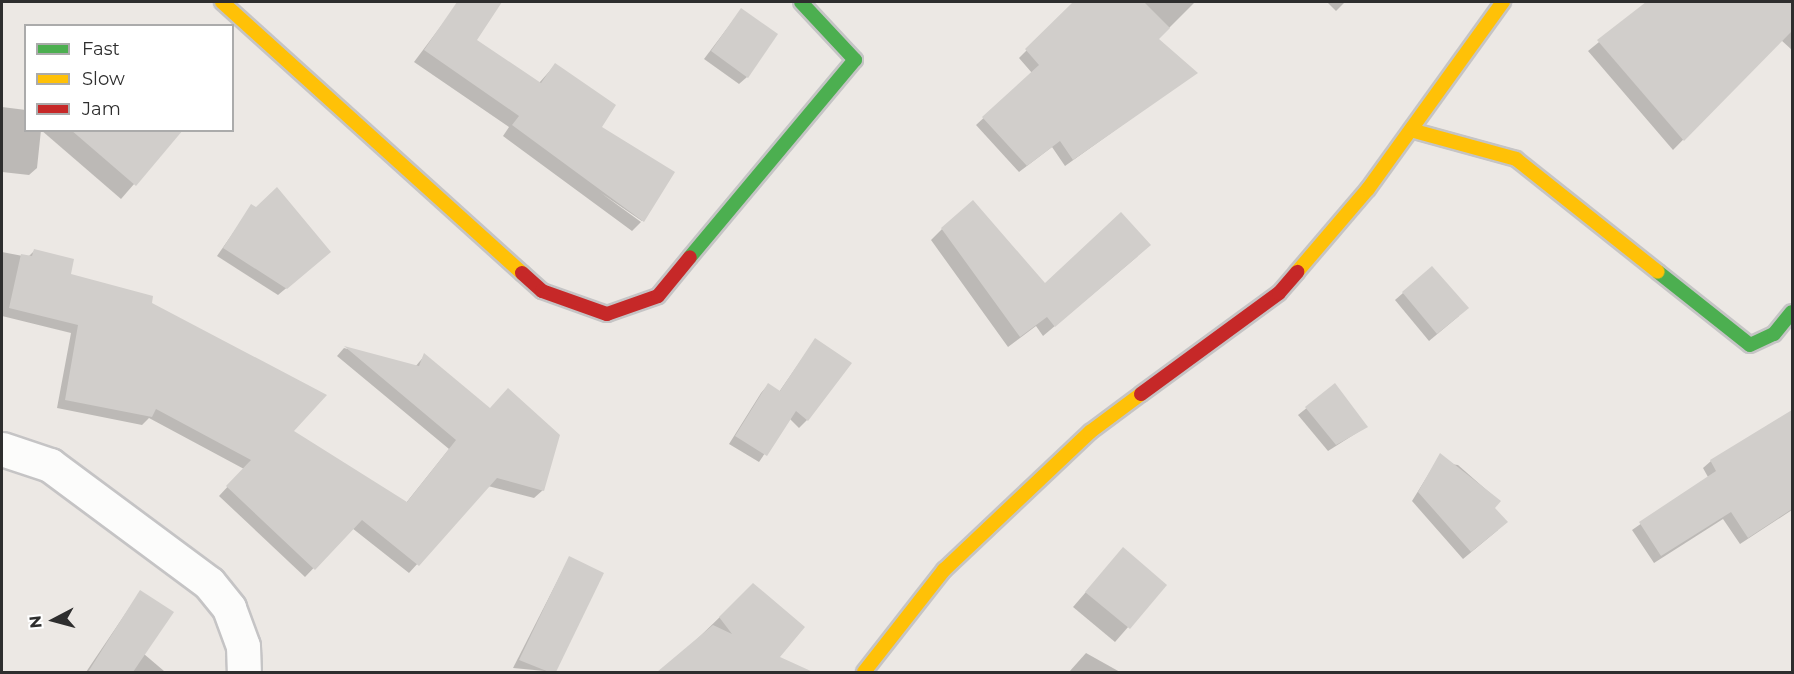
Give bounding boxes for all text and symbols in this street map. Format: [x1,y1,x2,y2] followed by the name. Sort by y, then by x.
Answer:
[24,24,234,132] legend
[82,38,120,60] text: Fast
[82,68,125,90] text: Slow
[82,98,121,120] text: Jam
[24,590,84,650] north arrow
[25,615,46,629] text: N

